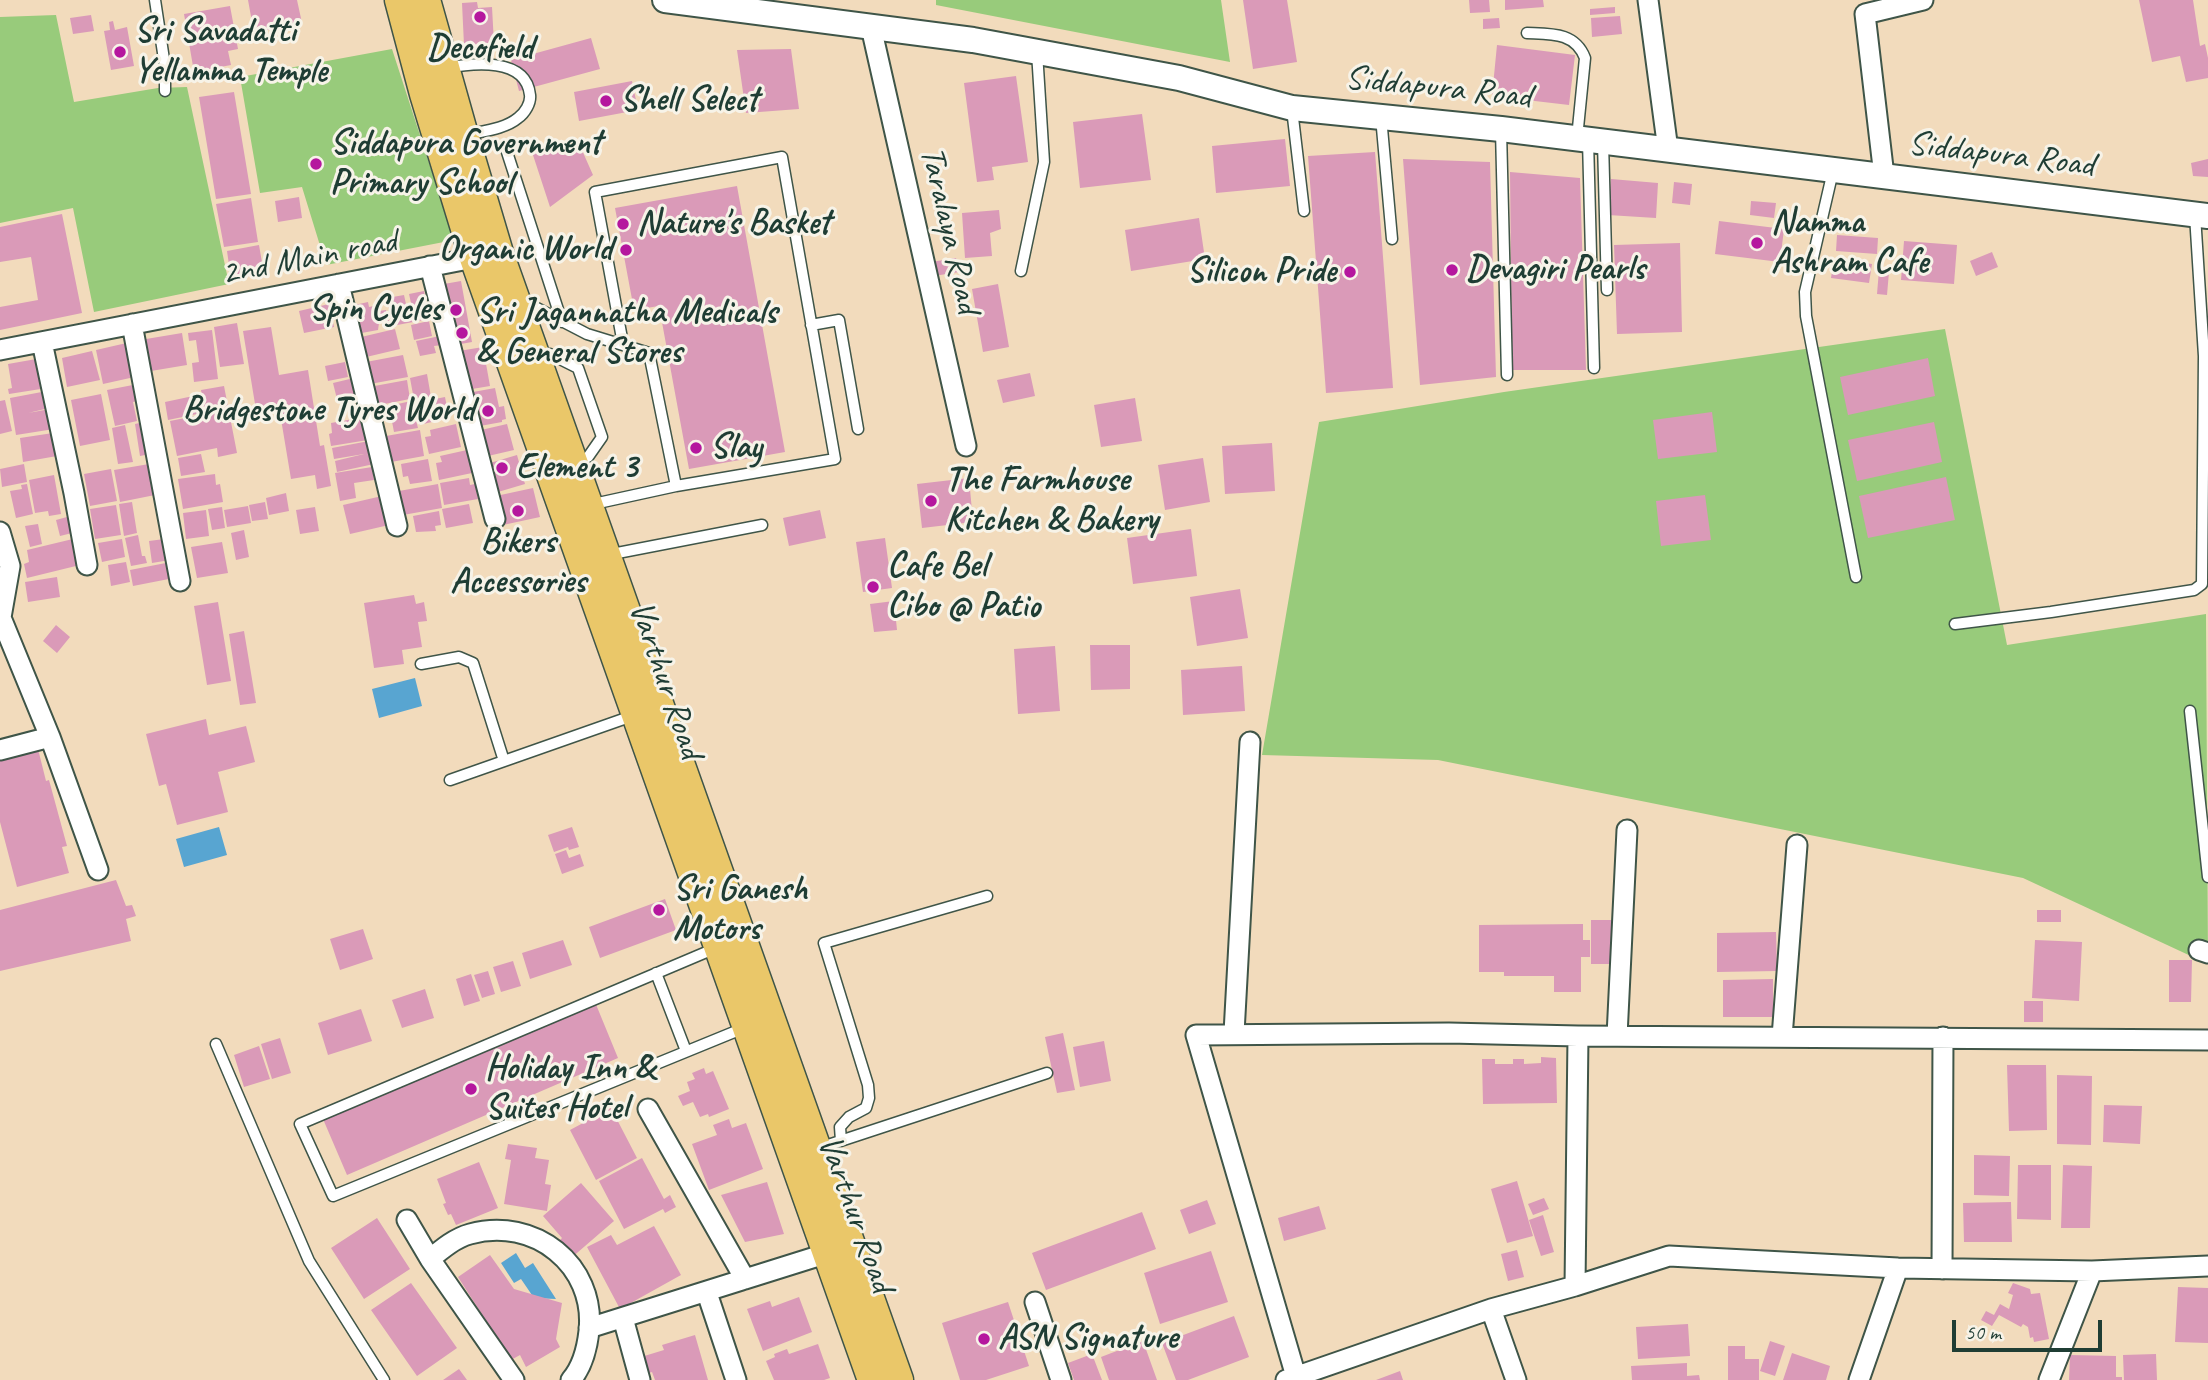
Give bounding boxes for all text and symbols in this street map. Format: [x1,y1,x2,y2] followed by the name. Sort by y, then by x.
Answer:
[472,9,488,25] marker: Decofield
[134,11,327,93] place label: Sri Savadatti Yellamma Temple
[427,28,533,70] place label: Decofield
[112,44,128,60] marker: Sri Savadatti Yellamma Temple
[1343,57,1533,119] street label: Siddapura Road
[620,80,758,122] place label: Shell Select
[598,93,614,109] marker: Shell Select
[330,123,601,205] place label: Siddapura Government Primary School
[1906,123,2096,187] street label: Siddapura Road
[909,143,989,317] street label: Taralaya Road
[308,156,324,172] marker: Siddapura Government Primary School
[1771,202,1928,284] place label: Namma Ashram Cafe
[637,203,830,245] place label: Nature's Basket
[615,216,631,232] marker: Nature's Basket
[218,220,400,296] street label: 2nd Main road
[438,229,612,271] place label: Organic World
[1749,235,1765,251] marker: Namma Ashram Cafe
[618,242,634,258] marker: Organic World
[1466,249,1645,291] place label: Devagiri Pearls
[1186,251,1336,293] place label: Silicon Pride
[1444,262,1460,278] marker: Devagiri Pearls
[1342,264,1358,280] marker: Silicon Pride
[309,289,442,331] place label: Spin Cycles
[476,292,777,374] place label: Sri Jagannatha Medicals & General Stores
[448,302,464,318] marker: Spin Cycles
[454,325,470,341] marker: Sri Jagannatha Medicals & General Stores
[183,390,474,432] place label: Bridgestone Tyres World
[480,403,496,419] marker: Bridgestone Tyres World
[710,427,762,469] place label: Slay
[688,440,704,456] marker: Slay
[516,447,638,489] place label: Element 3
[494,460,510,476] marker: Element 3
[945,460,1158,542] place label: The Farmhouse Kitchen & Bakery
[923,493,939,509] marker: The Farmhouse Kitchen & Bakery
[510,503,526,519] marker: Bikers Accessories
[450,522,586,604] place label: Bikers Accessories
[887,546,1040,628] place label: Cafe Bel Cibo @ Patio
[865,579,881,595] marker: Cafe Bel Cibo @ Patio
[619,596,711,764] street label: Varthur Road
[673,869,807,951] place label: Sri Ganesh Motors
[651,902,667,918] marker: Sri Ganesh Motors
[485,1048,654,1130] place label: Holiday Inn & Suites Hotel
[463,1081,479,1097] marker: Holiday Inn & Suites Hotel
[807,1130,903,1298] street label: Varthur Road
[1956,1306,2106,1350] scale bar
[998,1318,1177,1360] place label: ASN Signature
[1965,1319,2001,1345] text: 50 m
[976,1331,992,1347] marker: ASN Signature

